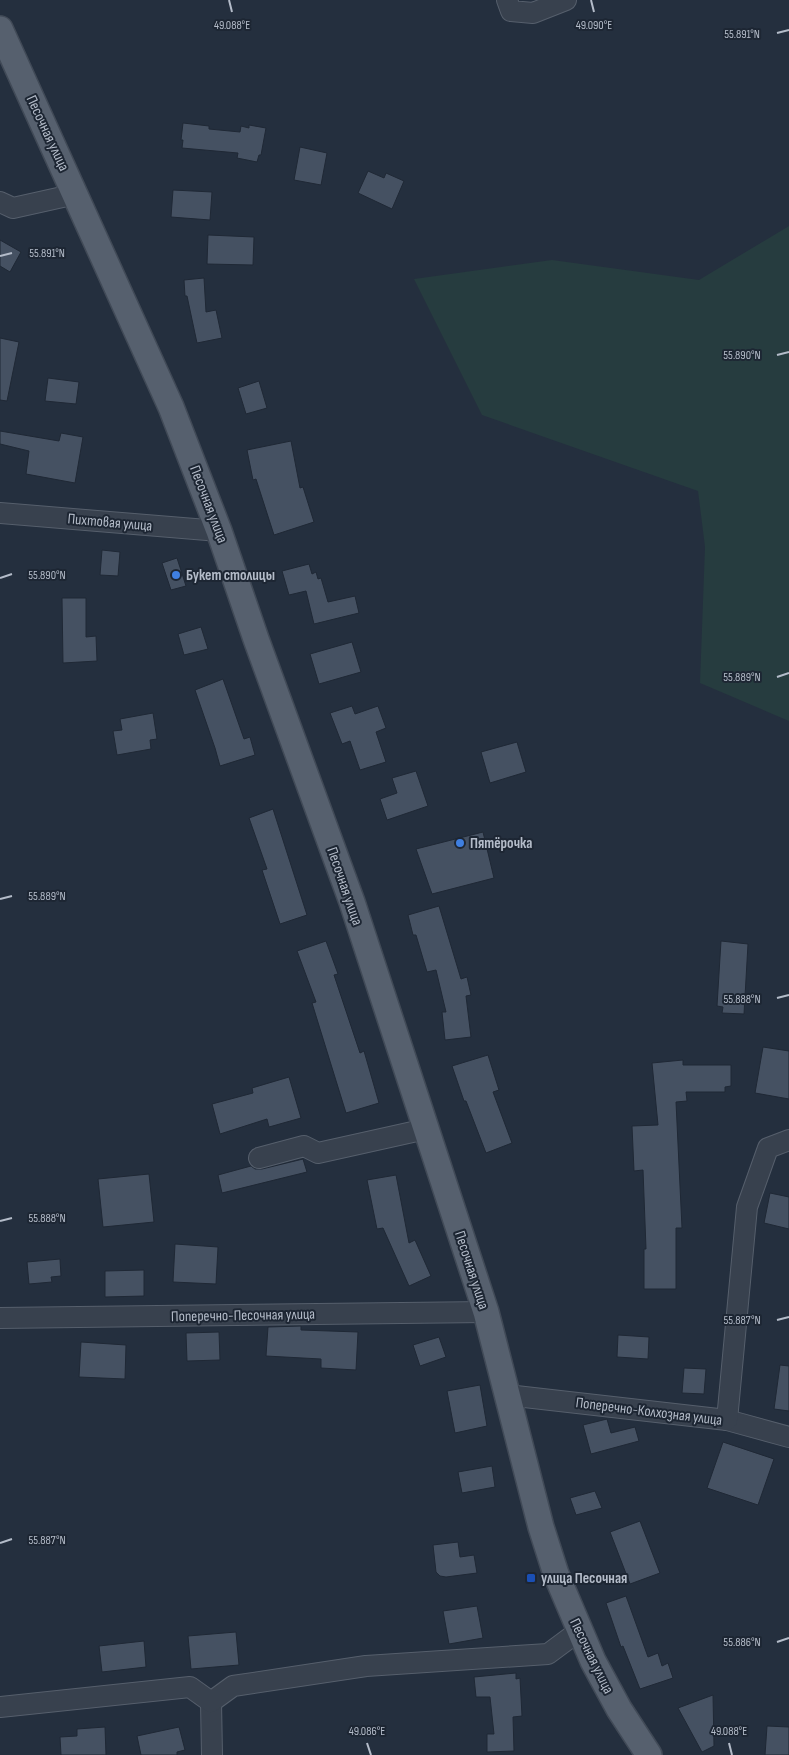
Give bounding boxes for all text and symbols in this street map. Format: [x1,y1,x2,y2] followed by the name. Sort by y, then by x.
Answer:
[214,18,250,33] text: 49.088°E
[576,18,612,33] text: 49.090°E
[724,27,760,42] text: 55.891°N
[22,92,73,174] street label: Песочная улица
[29,246,65,261] text: 55.891°N
[723,348,761,363] text: 55.890°N
[185,463,232,546] street label: Песочная улица
[67,509,153,536] street label: Пихтовая улица
[186,566,275,585] place label: Букет столицы
[28,568,66,583] text: 55.890°N
[170,569,182,581] marker: Букет столицы
[723,670,761,685] text: 55.889°N
[470,834,532,853] place label: Пятёрочка
[454,837,466,849] marker: Пятёрочка
[322,845,367,928] street label: Песочная улица
[28,889,66,904] text: 55.889°N
[723,992,761,1007] text: 55.888°N
[28,1211,66,1226] text: 55.888°N
[450,1229,493,1312] street label: Песочная улица
[171,1305,315,1326] street label: Поперечно-Песочная улица
[723,1313,761,1328] text: 55.887°N
[575,1393,723,1430] street label: Поперечно-Колхозная улица
[28,1533,66,1548] text: 55.887°N
[541,1569,627,1588] place label: улица Песочная
[525,1572,537,1584] marker: улица Песочная
[565,1615,618,1697] street label: Песочная улица
[723,1635,761,1650] text: 55.886°N
[349,1724,385,1739] text: 49.086°E
[711,1724,747,1739] text: 49.088°E

